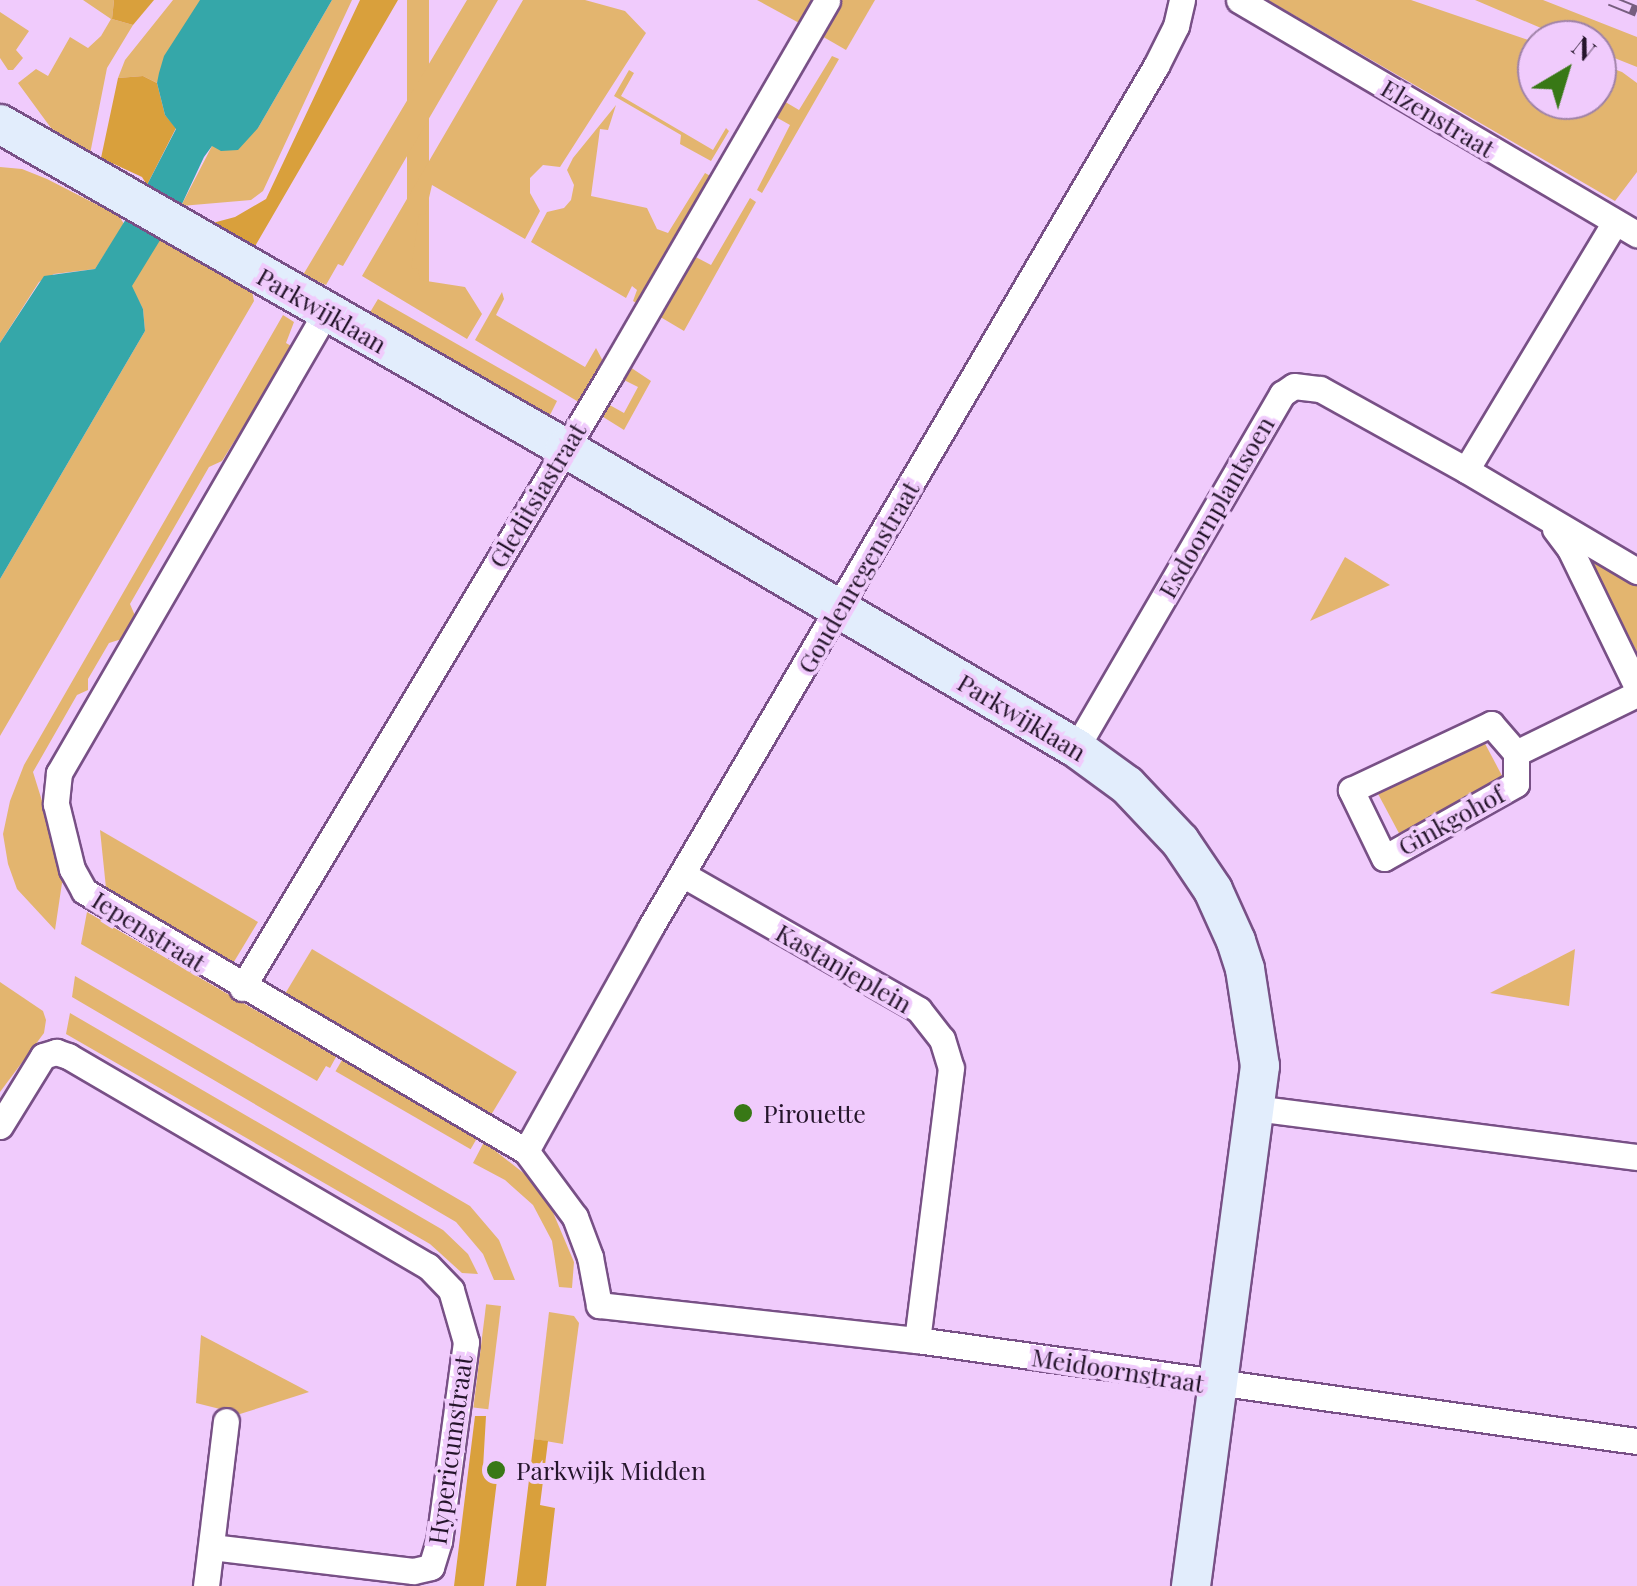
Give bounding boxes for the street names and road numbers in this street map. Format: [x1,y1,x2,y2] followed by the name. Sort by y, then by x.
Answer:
[1376,73,1500,163] street label: Elzenstraat
[252,261,392,359] street label: Parkwijklaan
[1152,411,1280,603] street label: Esdoornplantsoen
[482,417,592,573] street label: Gleditsiastraat
[791,476,925,678] street label: Goudenregenstraat
[952,667,1092,767] street label: Parkwijklaan
[1393,779,1509,861] street label: Ginkgohof
[87,884,211,978] street label: Iepenstraat
[771,917,917,1019] street label: Kastanjeplein
[1030,1342,1206,1398] street label: Meidoornstraat
[422,1354,478,1546] street label: Hypericumstraat

